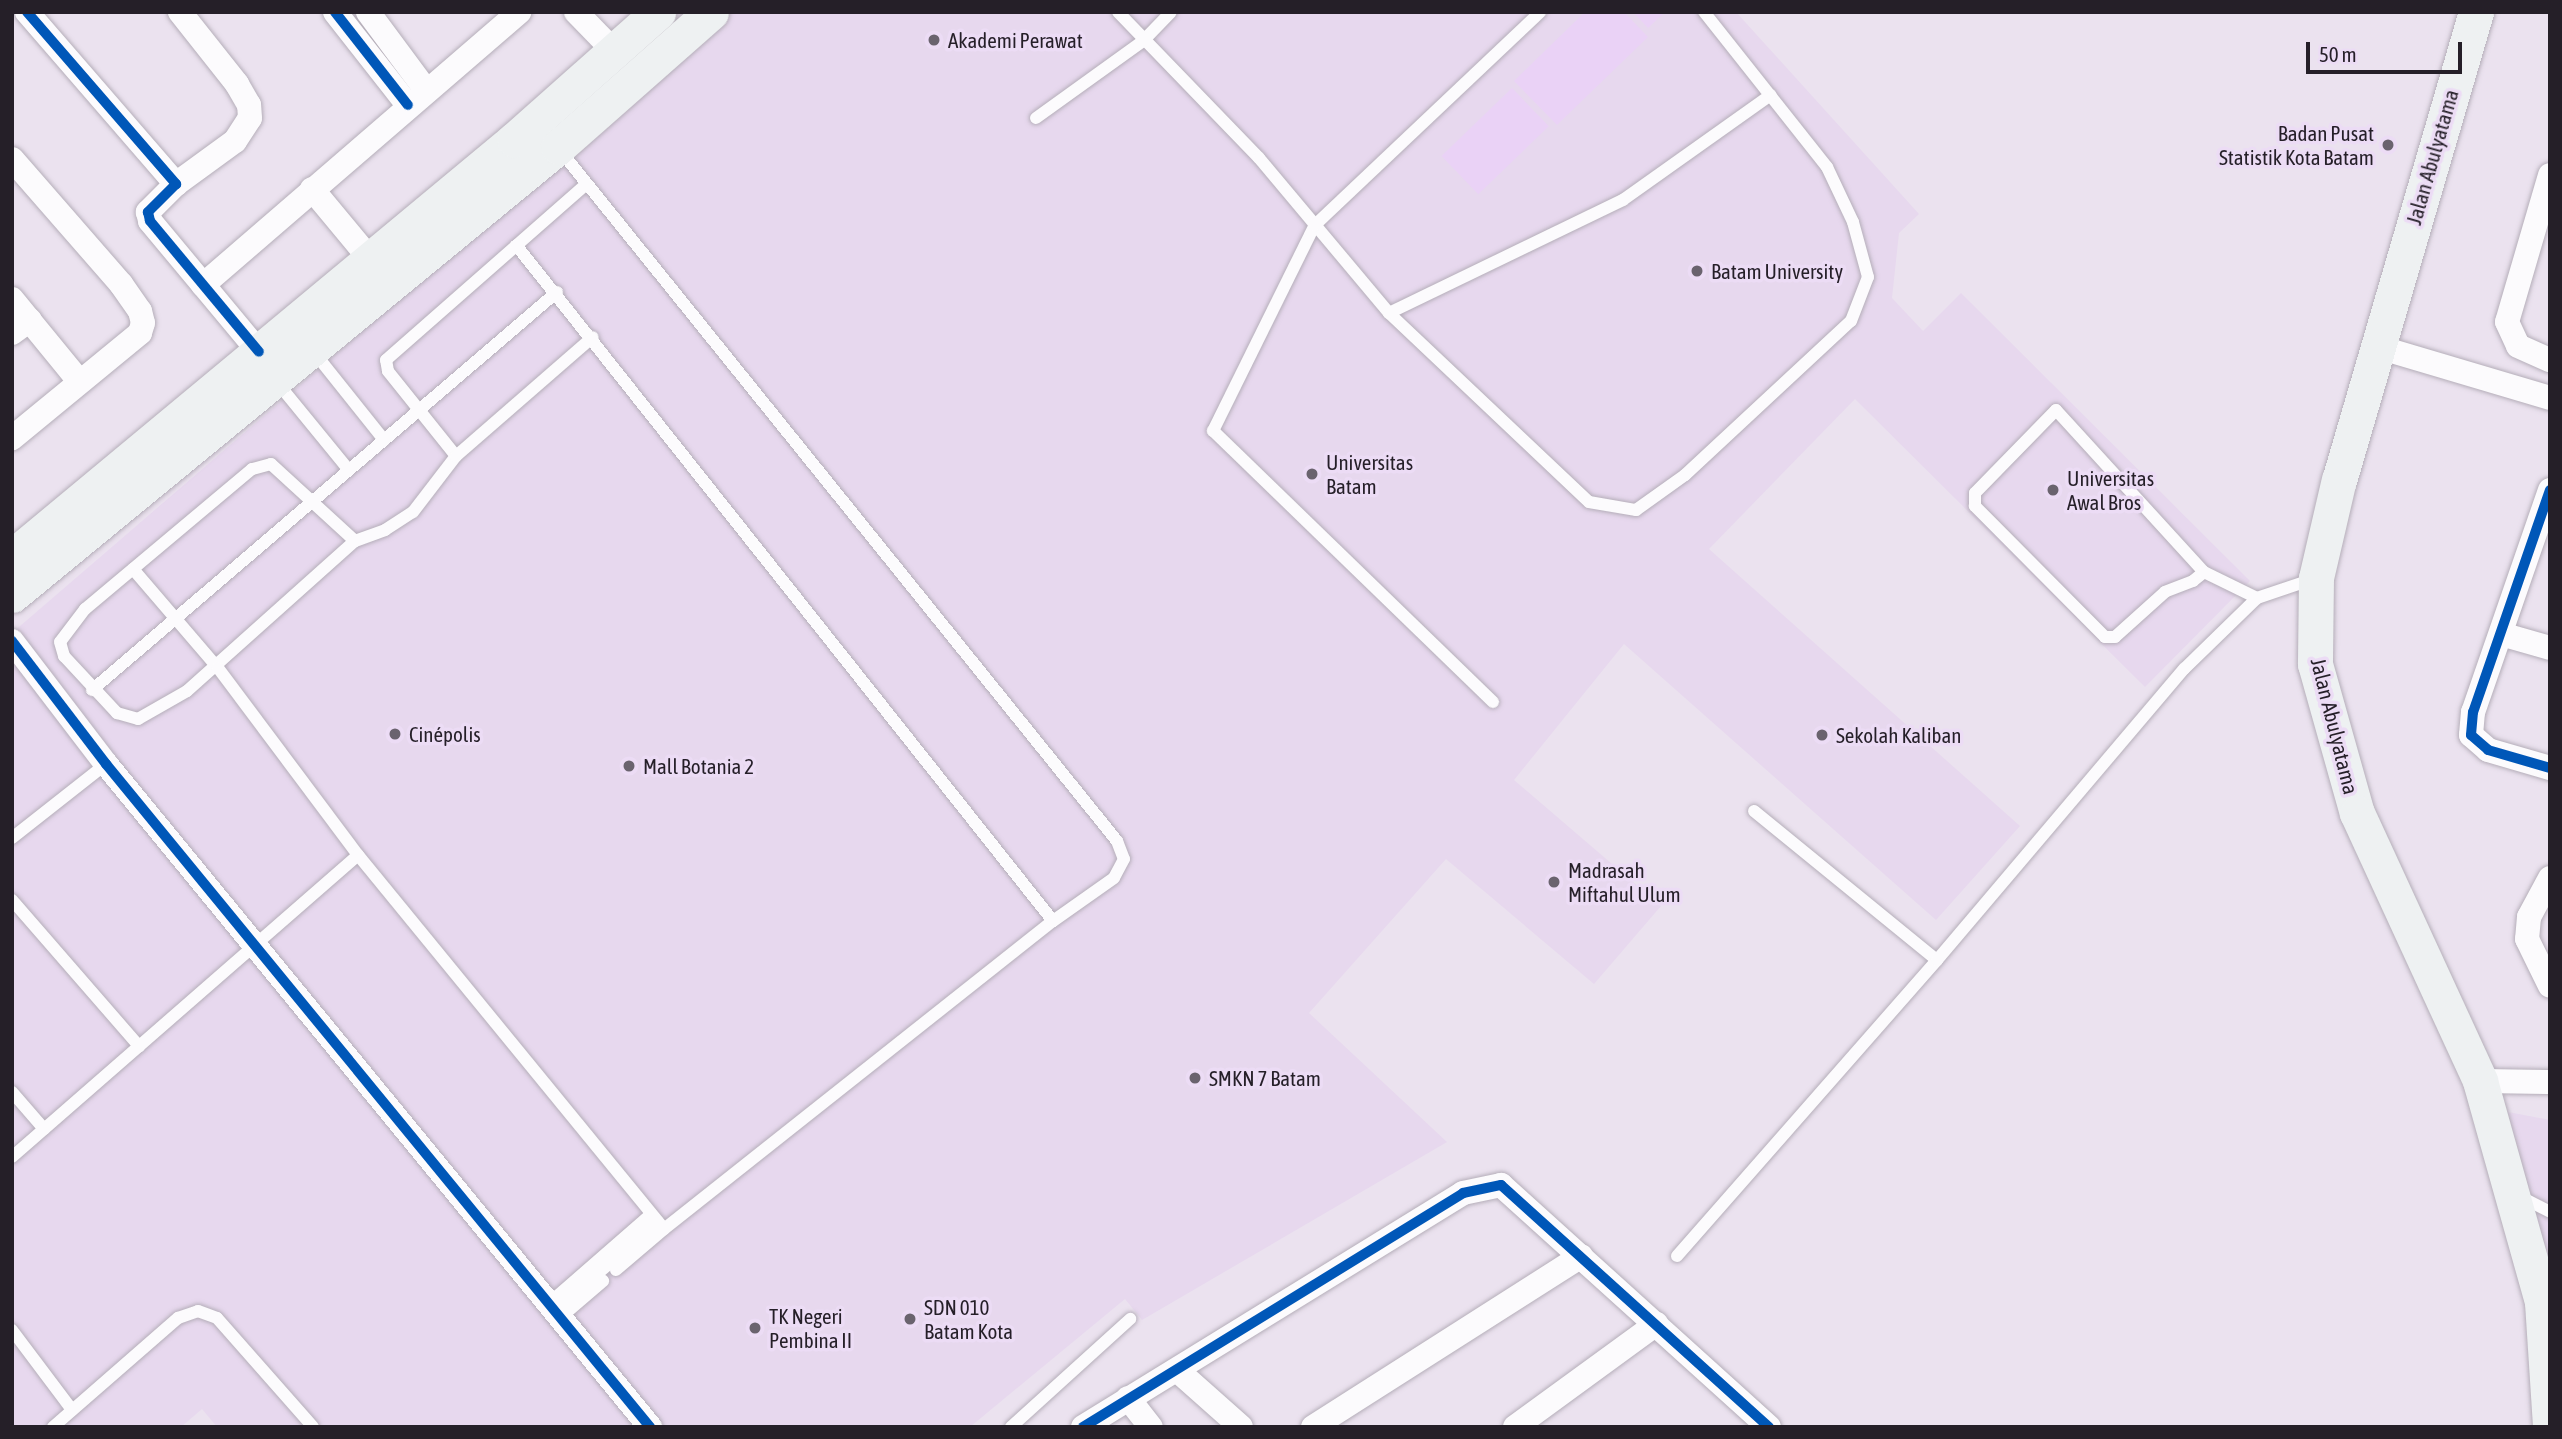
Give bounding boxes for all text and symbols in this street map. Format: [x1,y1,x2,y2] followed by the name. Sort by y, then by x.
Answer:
[948,27,1083,53] place label: Akademi Perawat
[2310,28,2466,72] scale bar
[926,32,942,48] marker: Akademi Perawat
[2319,42,2357,66] text: 50 m
[2401,86,2463,228] street label: Jalan Abulyatama
[2219,120,2374,170] place label: Badan Pusat Statistik Kota Batam
[2380,137,2396,153] marker: Badan Pusat Statistik Kota Batam
[1711,258,1843,284] place label: Batam University
[1689,263,1705,279] marker: Batam University
[1326,449,1413,499] place label: Universitas Batam
[2067,465,2154,515] place label: Universitas Awal Bros
[1304,466,1320,482] marker: Universitas Batam
[2045,482,2061,498] marker: Universitas Awal Bros
[2306,655,2364,797] street label: Jalan Abulyatama
[409,721,481,747] place label: Cinépolis
[1836,722,1961,748] place label: Sekolah Kaliban
[387,726,403,742] marker: Cinépolis
[1814,727,1830,743] marker: Sekolah Kaliban
[643,753,754,779] place label: Mall Botania 2
[621,758,637,774] marker: Mall Botania 2
[1568,857,1680,907] place label: Madrasah Miftahul Ulum
[1546,874,1562,890] marker: Madrasah Miftahul Ulum
[1209,1065,1321,1091] place label: SMKN 7 Batam
[1187,1070,1203,1086] marker: SMKN 7 Batam
[924,1294,1013,1344] place label: SDN 010 Batam Kota
[769,1303,852,1353] place label: TK Negeri Pembina II
[902,1311,918,1327] marker: SDN 010 Batam Kota
[747,1320,763,1336] marker: TK Negeri Pembina II

